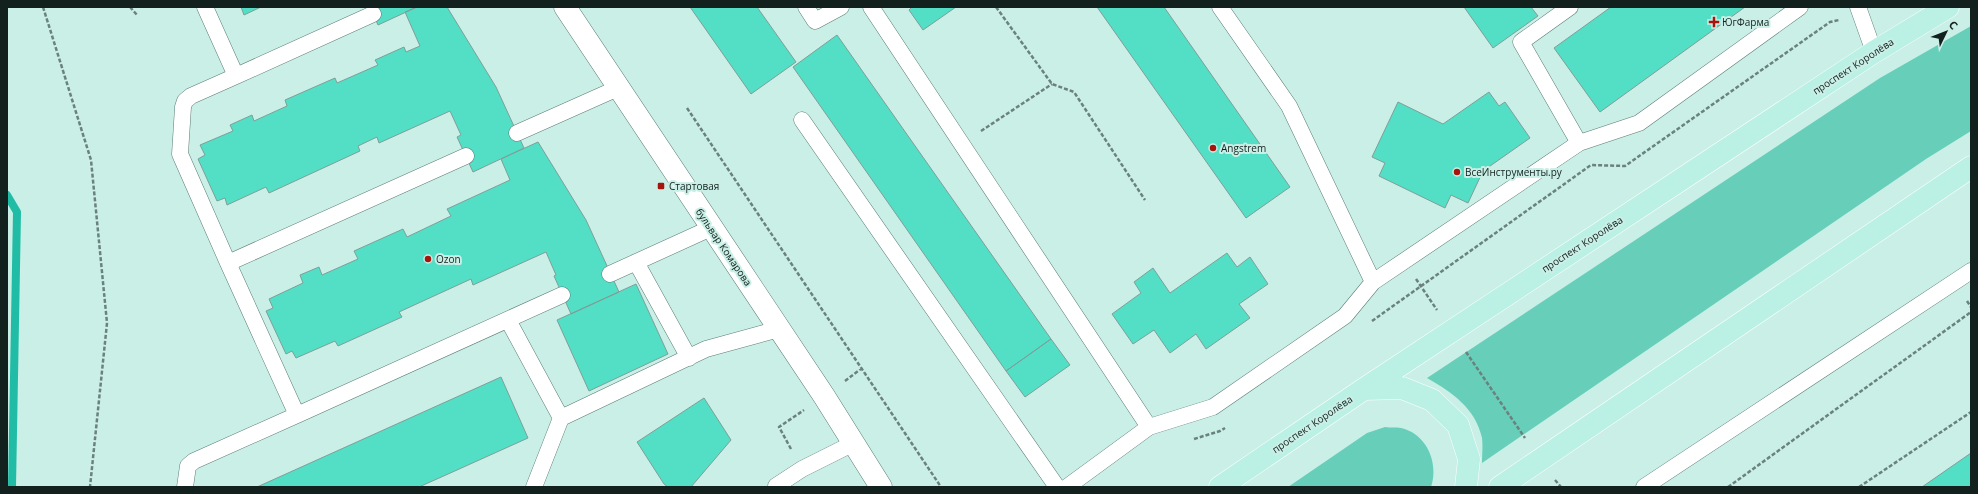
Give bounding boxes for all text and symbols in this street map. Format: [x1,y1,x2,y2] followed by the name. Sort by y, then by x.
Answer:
[1926,12,1966,52] north arrow
[1722,15,1769,29] place label: ЮгФарма
[1709,17,1719,27] marker: ЮгФарма
[1946,17,1962,33] text: С
[1810,34,1896,98] street label: проспект Королёва
[1221,141,1266,155] place label: Angstrem
[1208,143,1218,153] marker: Angstrem
[1465,165,1563,179] place label: ВсеИнструменты.ру
[1452,167,1462,177] marker: ВсеИнструменты.ру
[669,179,719,193] place label: Стартовая
[656,181,666,191] marker: Стартовая
[693,205,755,289] street label: бульвар Комарова
[1539,212,1625,276] street label: проспект Королёва
[436,252,461,266] place label: Ozon
[423,254,433,264] marker: Ozon
[1269,392,1355,456] street label: проспект Королёва

